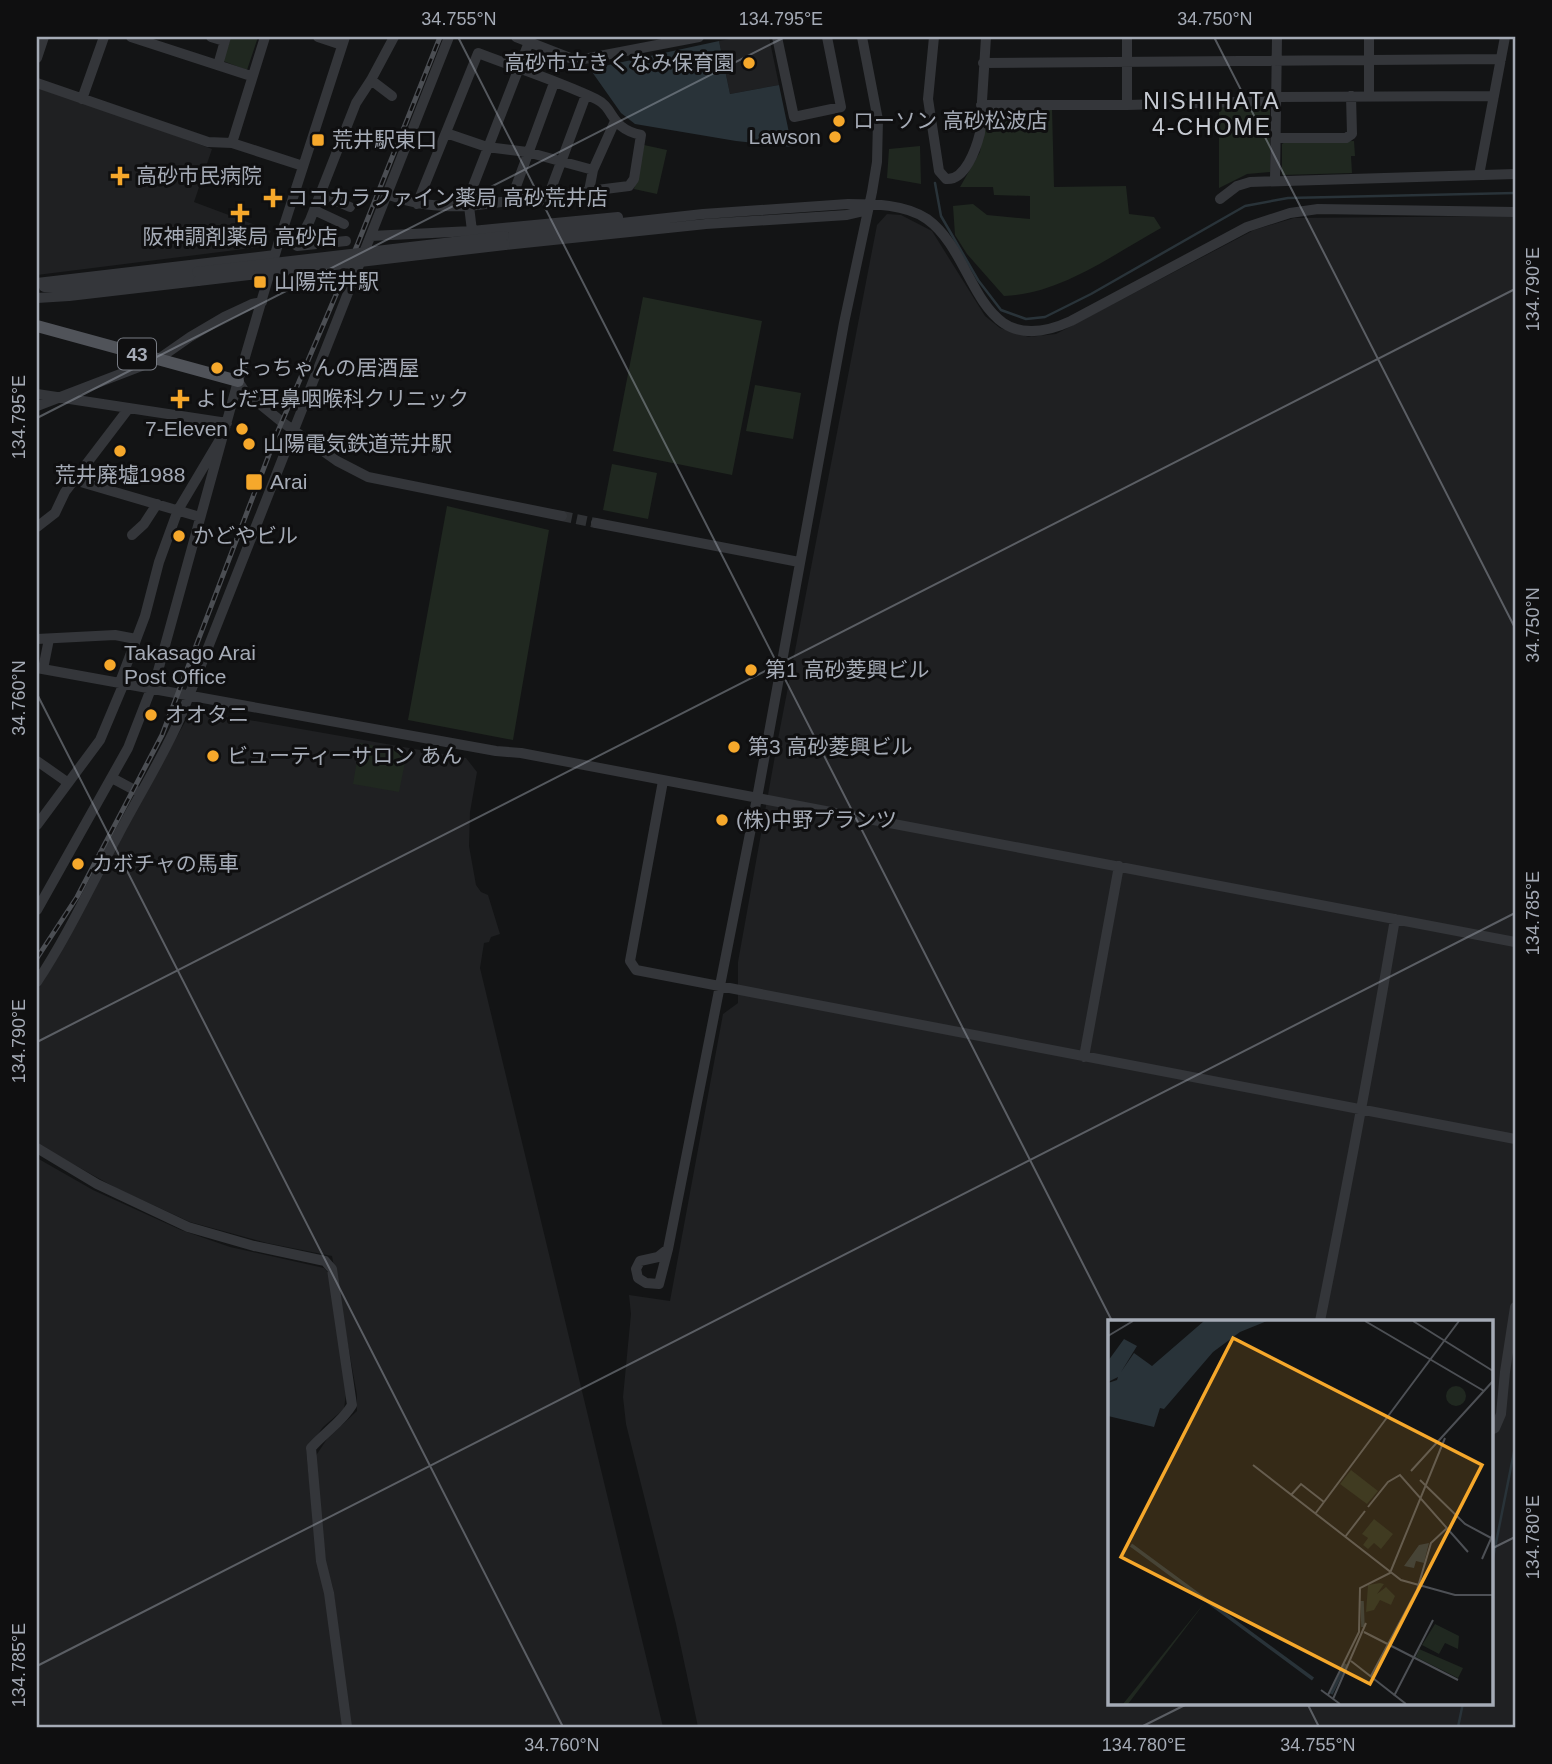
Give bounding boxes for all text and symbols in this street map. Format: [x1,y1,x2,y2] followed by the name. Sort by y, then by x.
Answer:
[421,9,497,29] text: 34.755°N
[739,9,823,29] text: 134.795°E
[1177,9,1253,29] text: 34.750°N
[504,51,735,74] place label: 高砂市立きくなみ保育園
[741,55,757,71] marker: 高砂市立きくなみ保育園
[1143,88,1281,140] district label: NISHIHATA 4-CHOME
[853,109,1048,132] place label: ローソン 高砂松波店
[831,113,847,129] marker: ローソン 高砂松波店
[749,125,821,148] place label: Lawson
[332,128,437,151] place label: 荒井駅東口
[827,129,843,145] marker: Lawson
[310,132,326,148] marker: 荒井駅東口
[136,164,262,187] place label: 高砂市民病院
[110,166,130,186] marker: 高砂市民病院
[287,186,608,209] place label: ココカラファイン薬局 高砂荒井店
[265,190,281,206] marker: ココカラファイン薬局 高砂荒井店
[232,205,248,221] marker: 阪神調剤薬局 高砂店
[143,225,337,248] place label: 阪神調剤薬局 高砂店
[1523,247,1543,331] text: 134.790°E
[274,270,379,293] place label: 山陽荒井駅
[252,274,268,290] marker: 山陽荒井駅
[118,338,156,370] road number: 43
[231,356,419,379] place label: よっちゃんの居酒屋
[209,360,225,376] marker: よっちゃんの居酒屋
[9,375,29,459] text: 134.795°E
[196,387,469,410] place label: よしだ耳鼻咽喉科クリニック
[170,389,190,409] marker: よしだ耳鼻咽喉科クリニック
[145,417,228,440] place label: 7-Eleven
[234,421,250,437] marker: 7-Eleven
[263,432,452,455] place label: 山陽電気鉄道荒井駅
[241,436,257,452] marker: 山陽電気鉄道荒井駅
[112,443,128,459] marker: 荒井廃墟1988
[55,463,185,486] place label: 荒井廃墟1988
[270,470,307,493] place label: Arai
[244,472,264,492] marker: Arai
[193,524,298,547] place label: かどやビル
[171,528,187,544] marker: かどやビル
[1523,587,1543,663] text: 34.750°N
[124,641,256,688] place label: Takasago Arai Post Office
[102,657,118,673] marker: Takasago Arai Post Office
[765,658,930,681] place label: 第1 高砂菱興ビル
[9,660,29,736] text: 34.760°N
[743,662,759,678] marker: 第1 高砂菱興ビル
[165,703,249,726] place label: オオタニ
[143,707,159,723] marker: オオタニ
[748,735,913,758] place label: 第3 高砂菱興ビル
[726,739,742,755] marker: 第3 高砂菱興ビル
[227,744,462,767] place label: ビューティーサロン あん
[205,748,221,764] marker: ビューティーサロン あん
[736,808,897,831] place label: (株)中野プランツ
[714,812,730,828] marker: (株)中野プランツ
[92,852,239,875] place label: カボチャの馬車
[70,856,86,872] marker: カボチャの馬車
[1523,871,1543,955] text: 134.785°E
[9,999,29,1083] text: 134.790°E
[1108,1320,1492,1704] inset map
[1523,1495,1543,1579] text: 134.780°E
[9,1623,29,1707] text: 134.785°E
[524,1735,600,1755] text: 34.760°N
[1102,1735,1186,1755] text: 134.780°E
[1280,1735,1356,1755] text: 34.755°N

